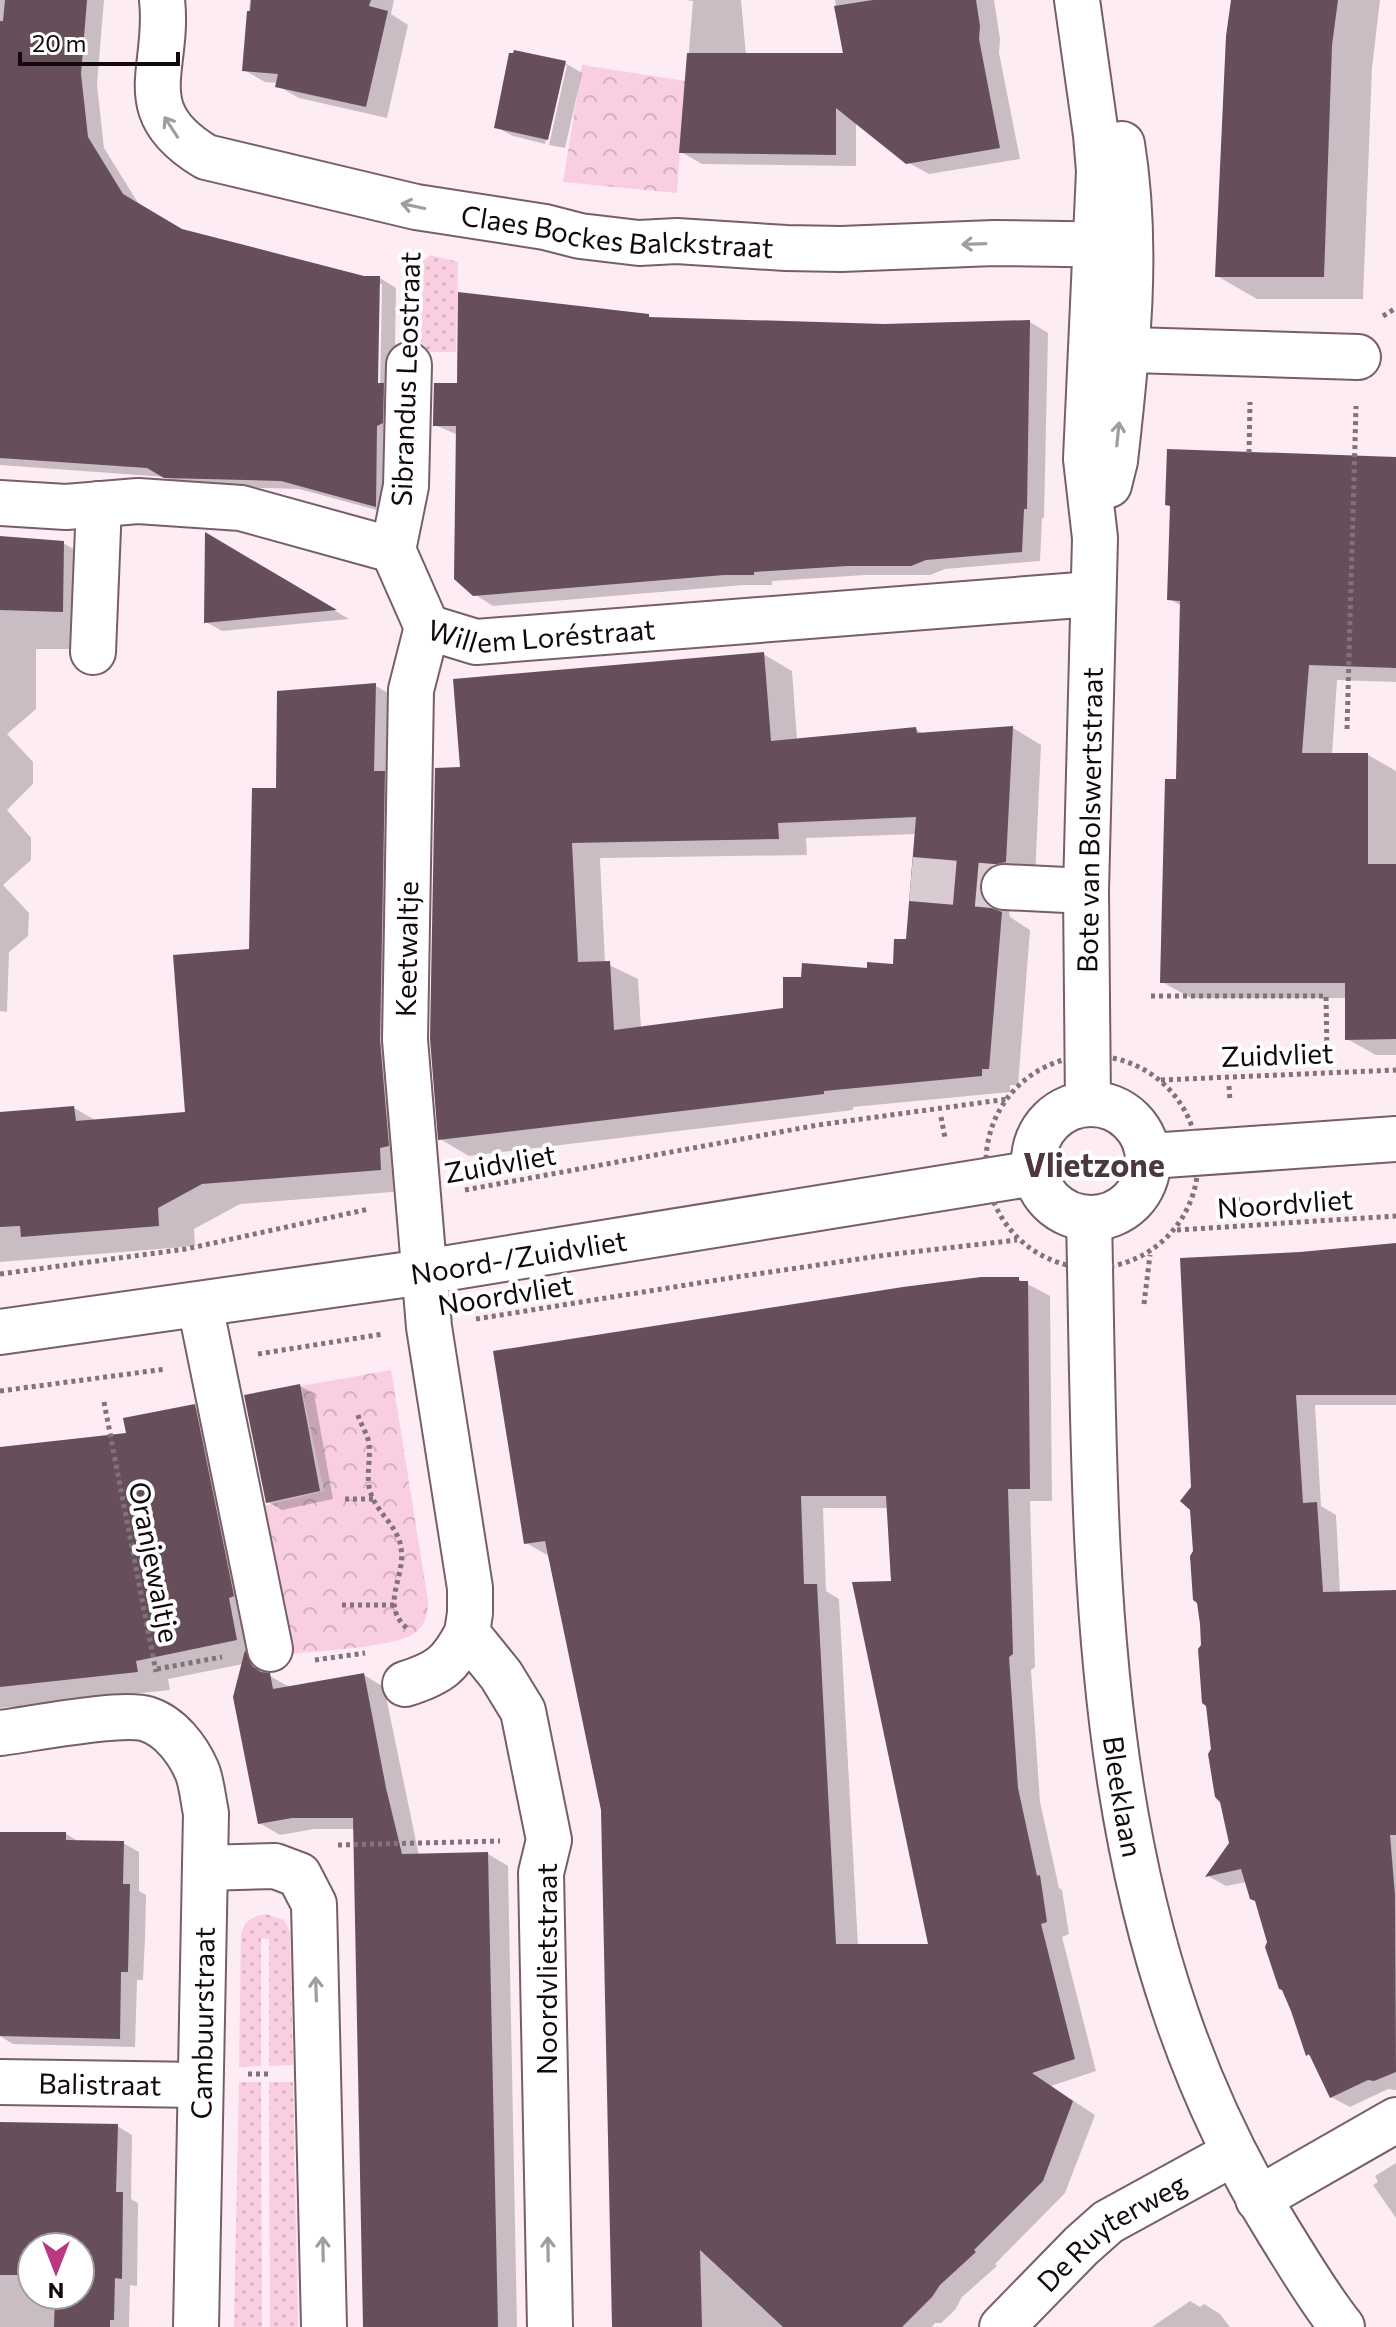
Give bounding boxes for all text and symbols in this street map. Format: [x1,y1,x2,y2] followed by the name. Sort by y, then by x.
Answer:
[20,16,178,66] scale bar
[32,28,86,57] text: 20 m
[163,116,180,138] one-way arrow
[459,197,775,264] street label: Claes Bockes Balckstraat
[401,198,426,213] one-way arrow
[961,237,988,252] one-way arrow
[384,251,426,507] street label: Sibrandus Leostraat
[1111,421,1126,448] one-way arrow
[424,611,656,659] street label: Willem Loréstraat
[1069,667,1109,973] street label: Bote van Bolswertstraat
[388,881,424,1017] street label: Keetwaltje
[1220,1035,1334,1073] street label: Zuidvliet
[442,1136,558,1190] street label: Zuidvliet
[1023,1144,1165,1184] district label: Vlietzone
[1216,1181,1354,1225] street label: Noordvliet
[408,1222,629,1291] street label: Noord-/Zuidvliet
[435,1267,575,1321] street label: Noordvliet
[123,1479,187,1645] street label: Oranjewaltje
[1097,1734,1150,1860] street label: Bleeklaan
[529,1863,563,2075] street label: Noordvlietstraat
[183,1926,221,2120] street label: Cambuurstraat
[309,1976,324,2003] one-way arrow
[38,2066,162,2101] street label: Balistraat
[1029,2166,1192,2298] street label: De Ruyterweg
[16,2231,96,2311] north arrow
[315,2236,331,2263] one-way arrow
[540,2236,556,2263] one-way arrow
[48,2278,64,2305] text: N

